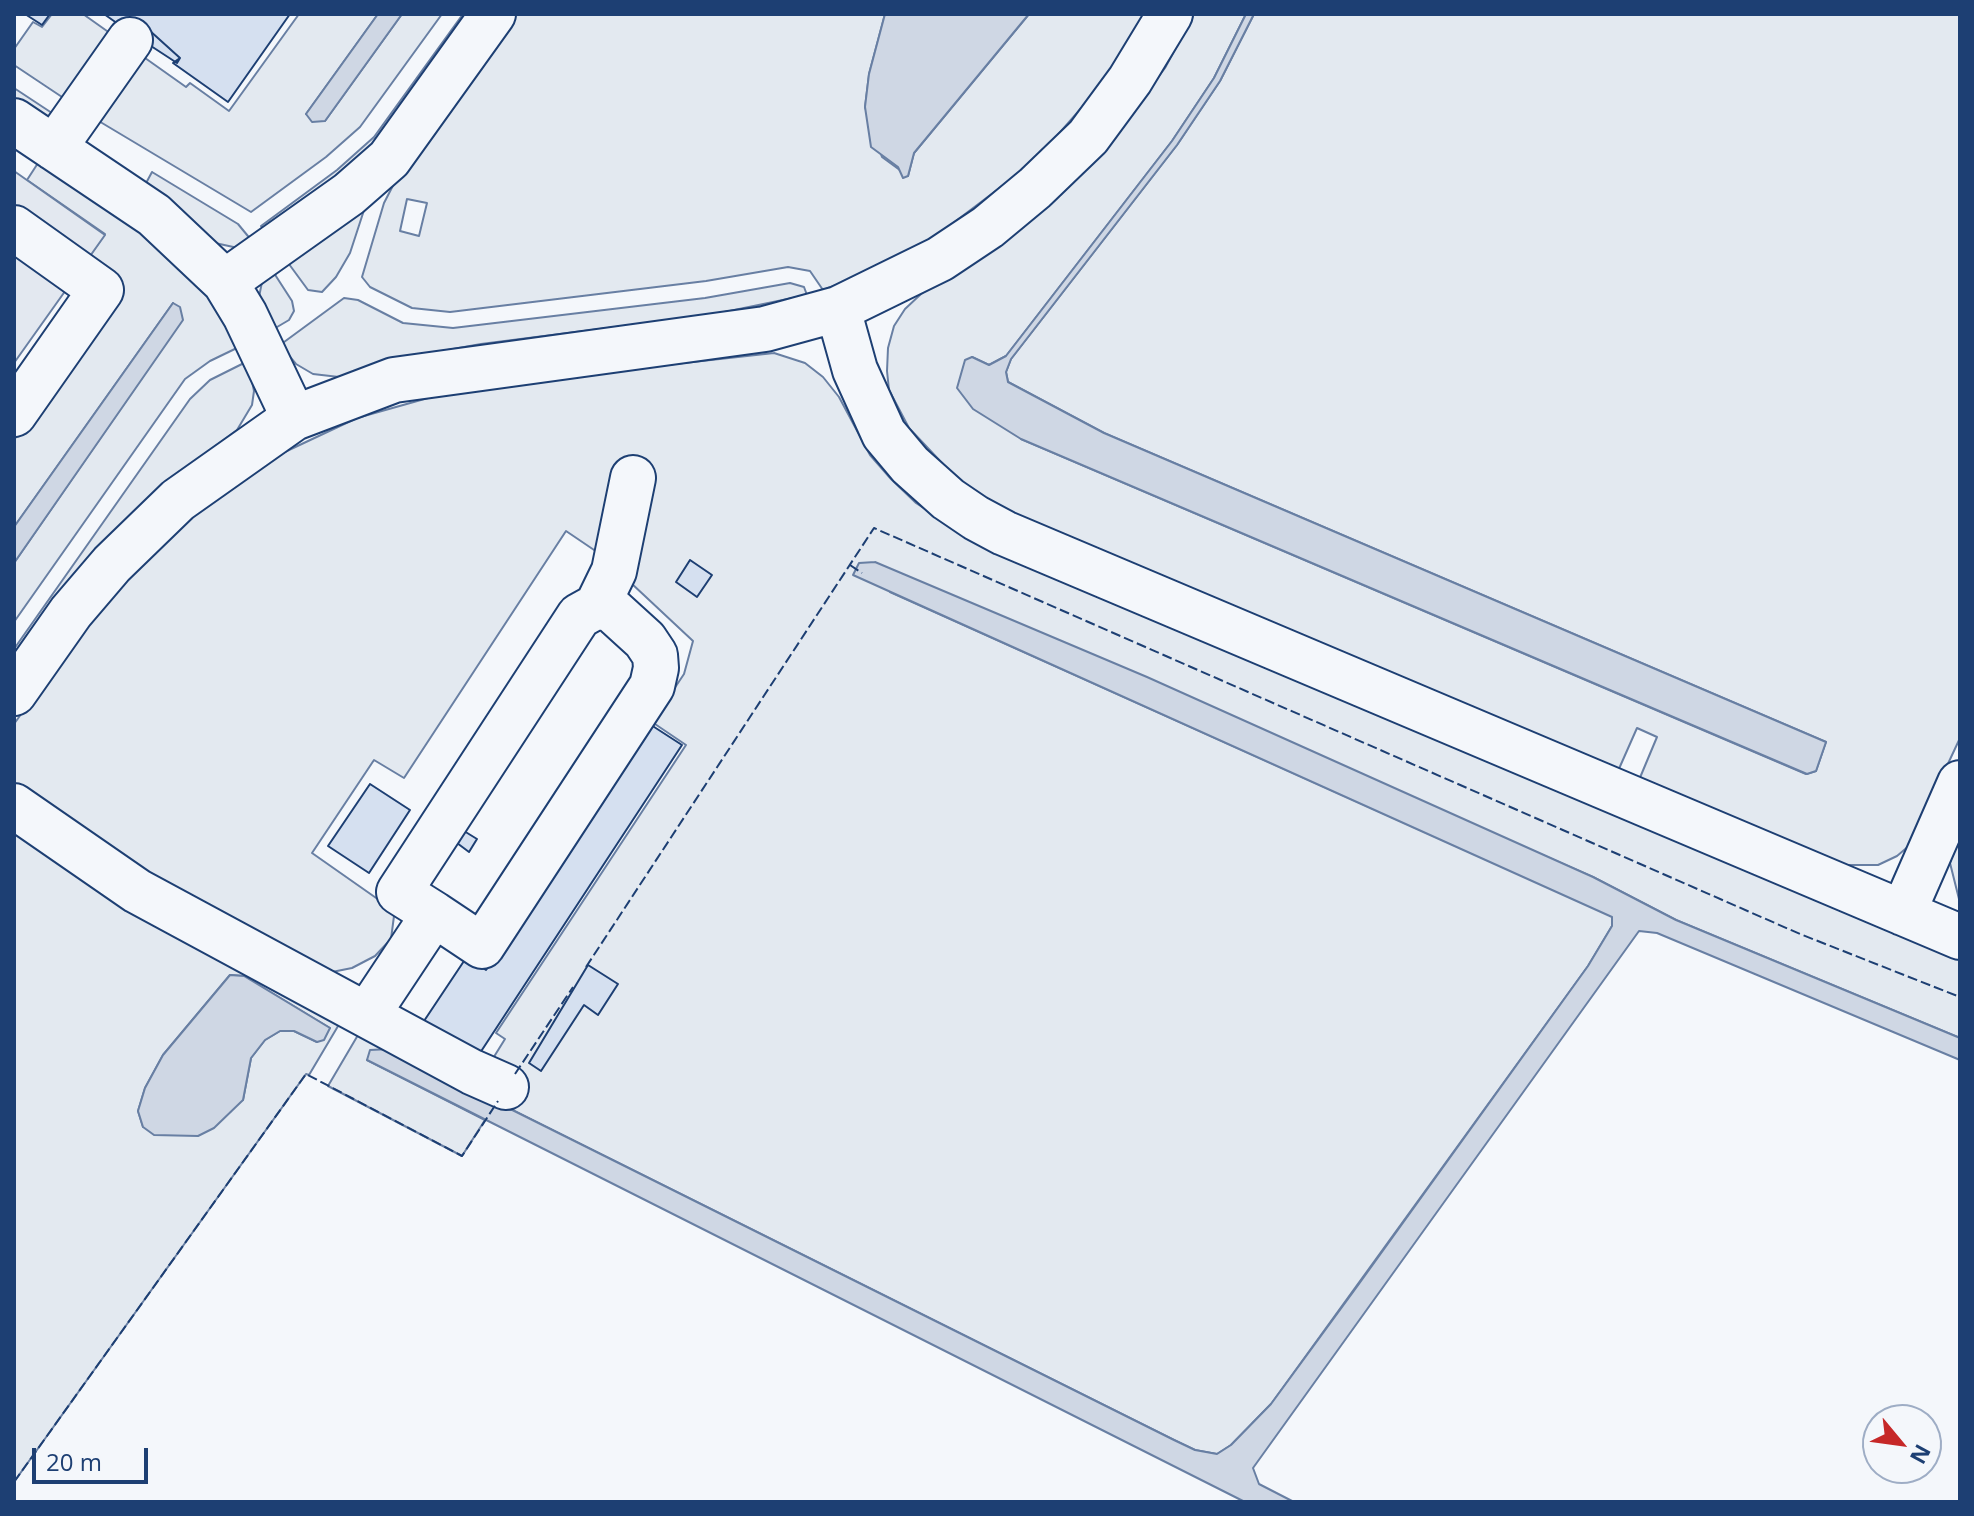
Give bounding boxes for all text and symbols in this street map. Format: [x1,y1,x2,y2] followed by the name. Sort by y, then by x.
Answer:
[1862,1404,1942,1484] north arrow
[36,1432,152,1482] scale bar
[1904,1440,1939,1470] text: N
[46,1445,102,1478] text: 20 m

